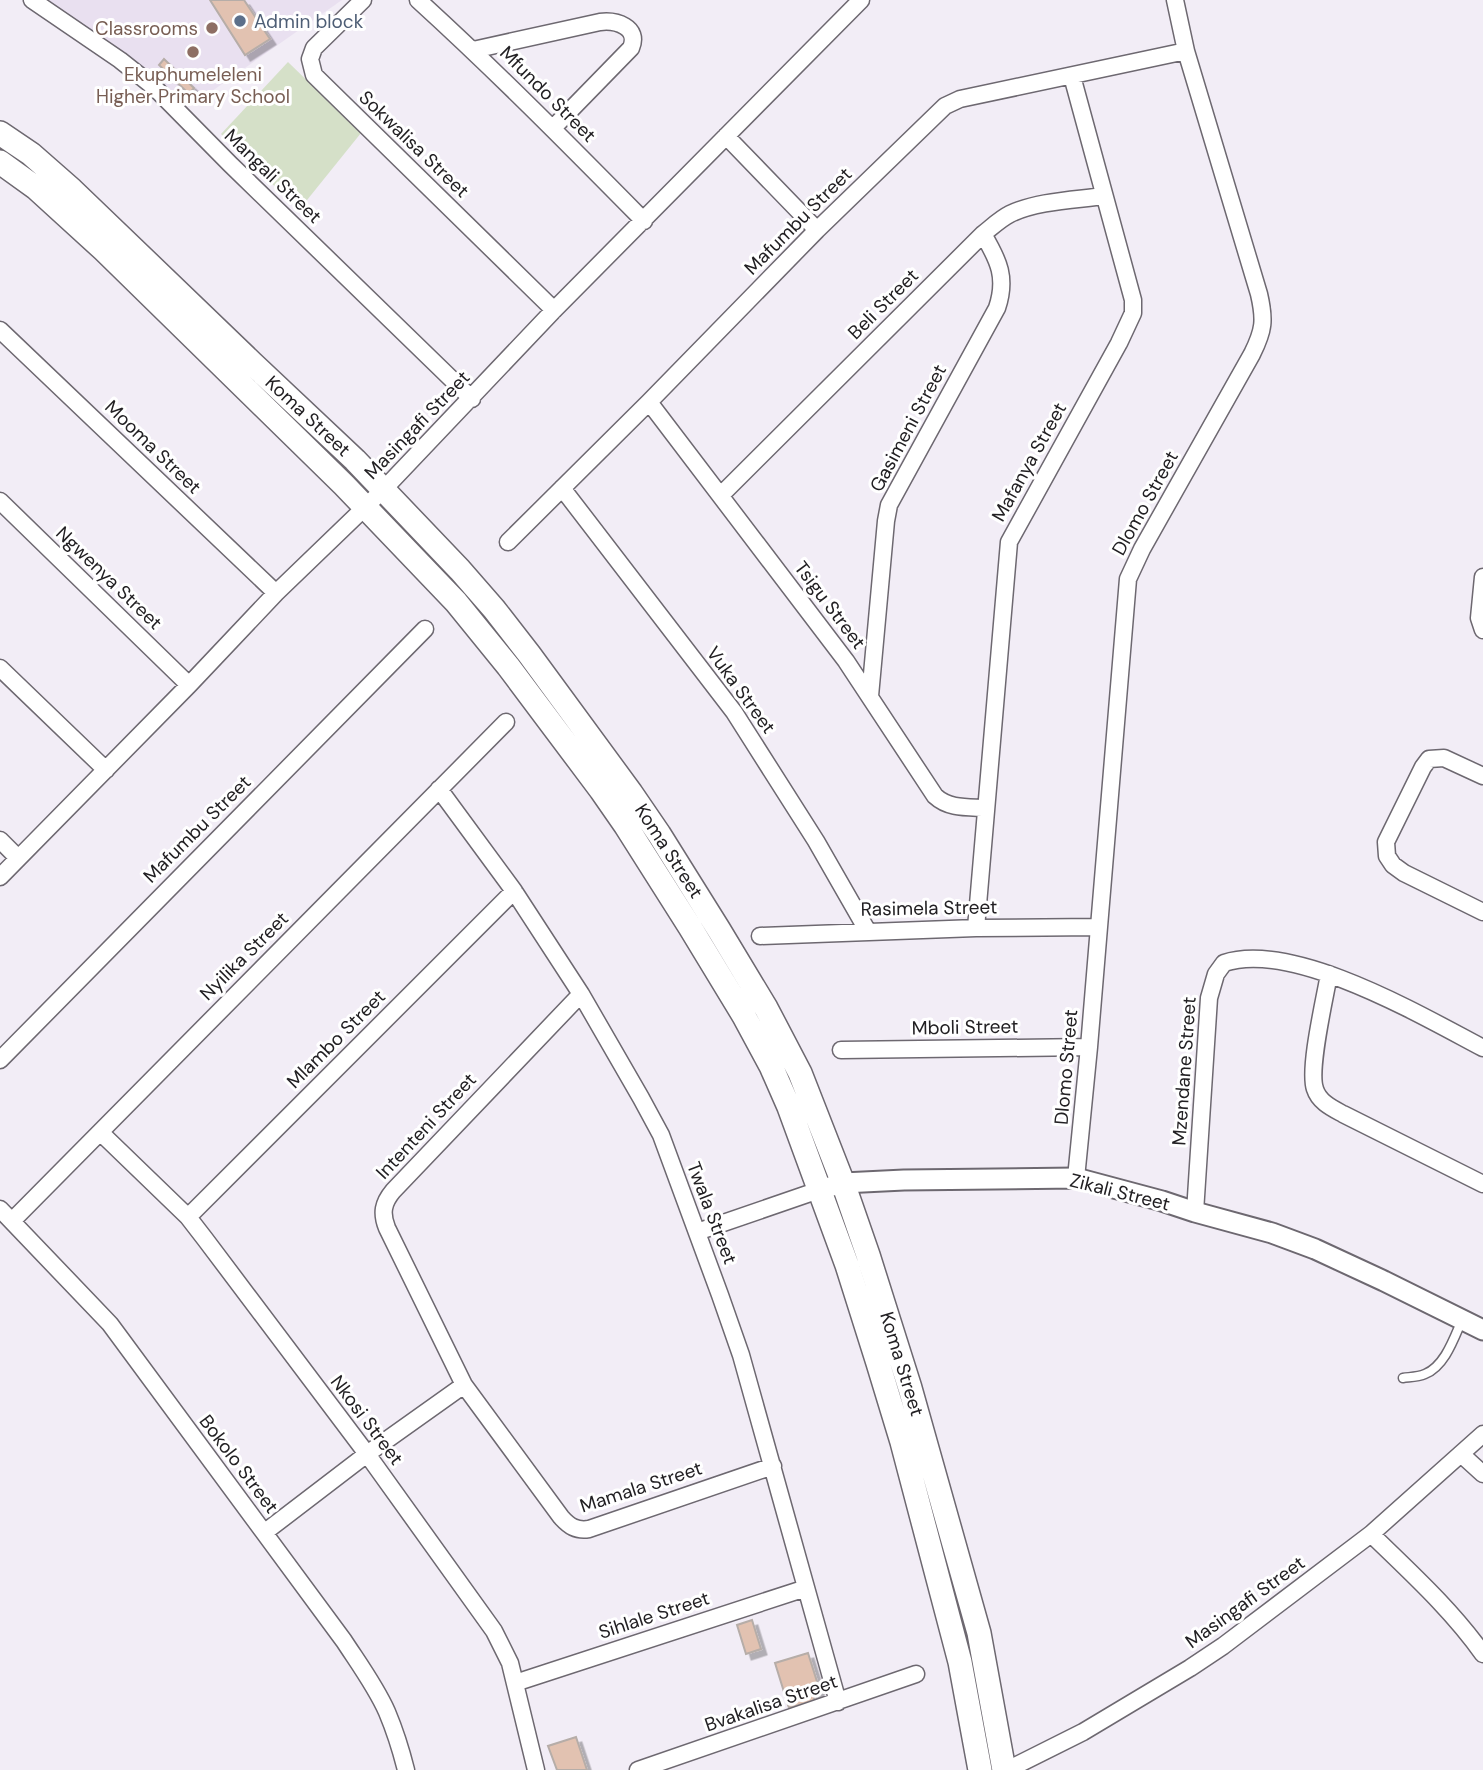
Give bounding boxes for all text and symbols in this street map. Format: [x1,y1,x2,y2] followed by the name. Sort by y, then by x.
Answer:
[254,9,364,34] place label: Admin block
[232,13,248,29] marker: Admin block
[95,16,198,41] place label: Classrooms
[204,20,220,36] marker: Classrooms
[495,41,601,147] street label: Mfundo Street
[185,44,201,60] marker: Ekuphumeleleni Higher Primary School
[96,62,290,109] place label: Ekuphumeleleni Higher Primary School
[354,85,474,203] street label: Sokwalisa Street
[219,123,327,229] street label: Mangali Street
[739,162,857,280] street label: Mafumbu Street
[842,263,924,345] street label: Beli Street
[864,360,952,496] street label: Gasimeni Street
[359,365,475,485] street label: Masingafi Street
[260,370,356,462] street label: Koma Street
[99,395,207,499] street label: Mooma Street
[986,398,1072,526] street label: Mafanya Street
[1106,446,1184,560] street label: Dlomo Street
[51,521,167,635] street label: Ngwenya Street
[789,556,871,654] street label: Tsigu Street
[701,641,781,739] street label: Vuka Street
[138,770,256,888] street label: Mafumbu Street
[629,799,709,903] street label: Koma Street
[860,894,998,922] street label: Rasimela Street
[194,906,294,1006] street label: Nyilika Street
[281,984,391,1094] street label: Mlambo Street
[1166,996,1202,1146] street label: Mzendane Street
[1049,1008,1083,1126] street label: Dlomo Street
[911,1014,1019,1040] street label: Mboli Street
[370,1068,482,1184] street label: Intenteni Street
[681,1158,743,1268] street label: Twala Street
[1067,1167,1173,1217] street label: Zikali Street
[874,1309,930,1419] street label: Koma Street
[325,1370,409,1470] street label: Nkosi Street
[194,1410,284,1518] street label: Bokolo Street
[577,1455,705,1519] street label: Mamala Street
[1180,1550,1310,1654] street label: Masingafi Street
[595,1585,713,1645] street label: Sihlale Street
[701,1669,841,1737] street label: Bvakalisa Street

